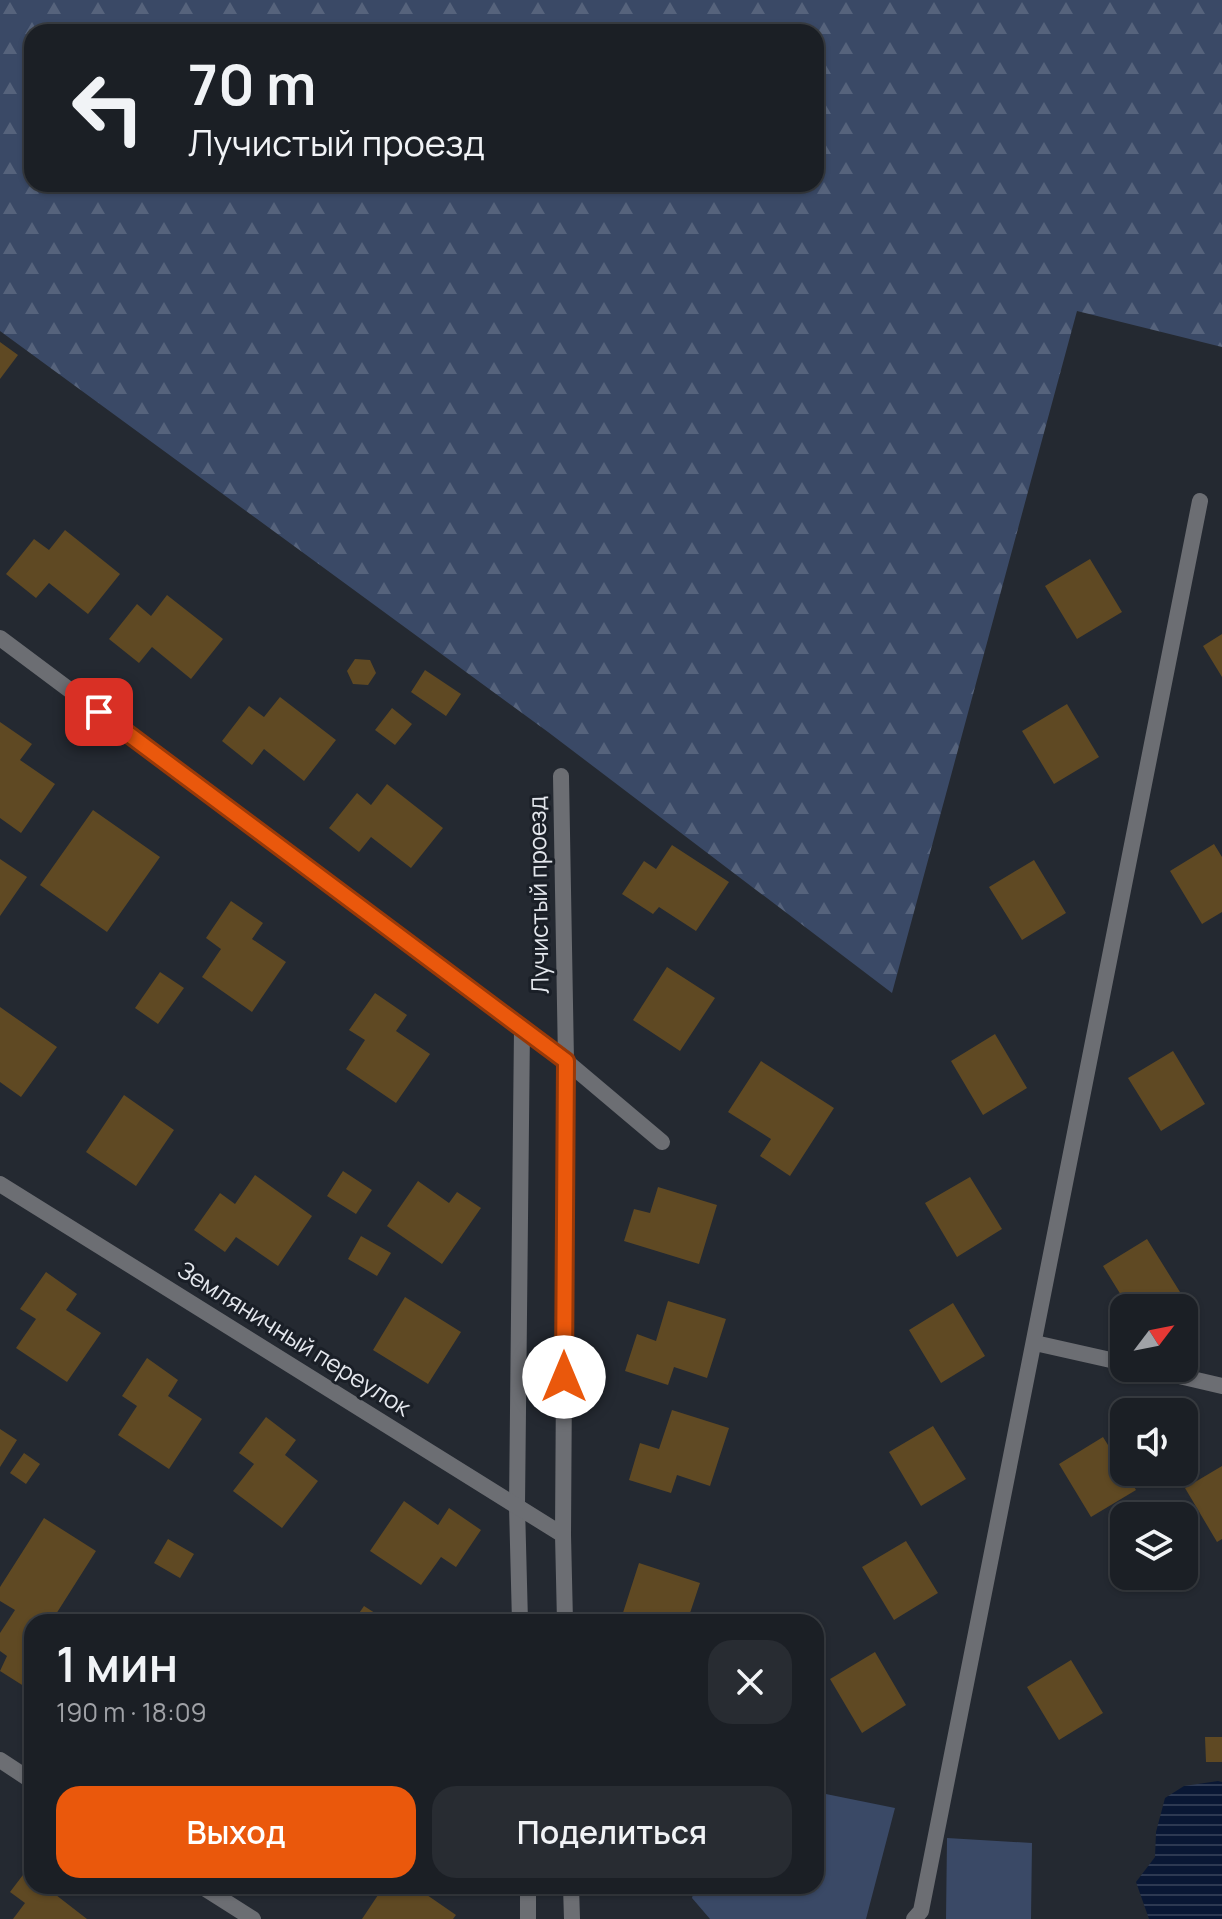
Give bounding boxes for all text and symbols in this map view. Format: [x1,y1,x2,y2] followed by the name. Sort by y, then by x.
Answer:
[188,45,316,122] text: 70 m
[56,56,160,160] icon: left
[188,118,485,167] text: Лучистый проезд
[65,678,133,746] pin
[77,690,121,734] icon: arrive
[519,796,556,994] street label: Лучистый проезд
[172,1252,419,1424] street label: Земляничный переулок
[1110,1294,1198,1382] north arrow
[1110,1294,1198,1590] map controls
[522,1335,606,1419] position arrow
[1110,1398,1198,1486] button: sound
[1110,1502,1198,1590] button: layers
[56,1631,178,1696] text: 1 мин
[708,1640,792,1724] button: close
[56,1694,207,1730] text: 190 m · 18:09
[56,1786,416,1878] button: Выход
[432,1786,792,1878] button: Поделиться

